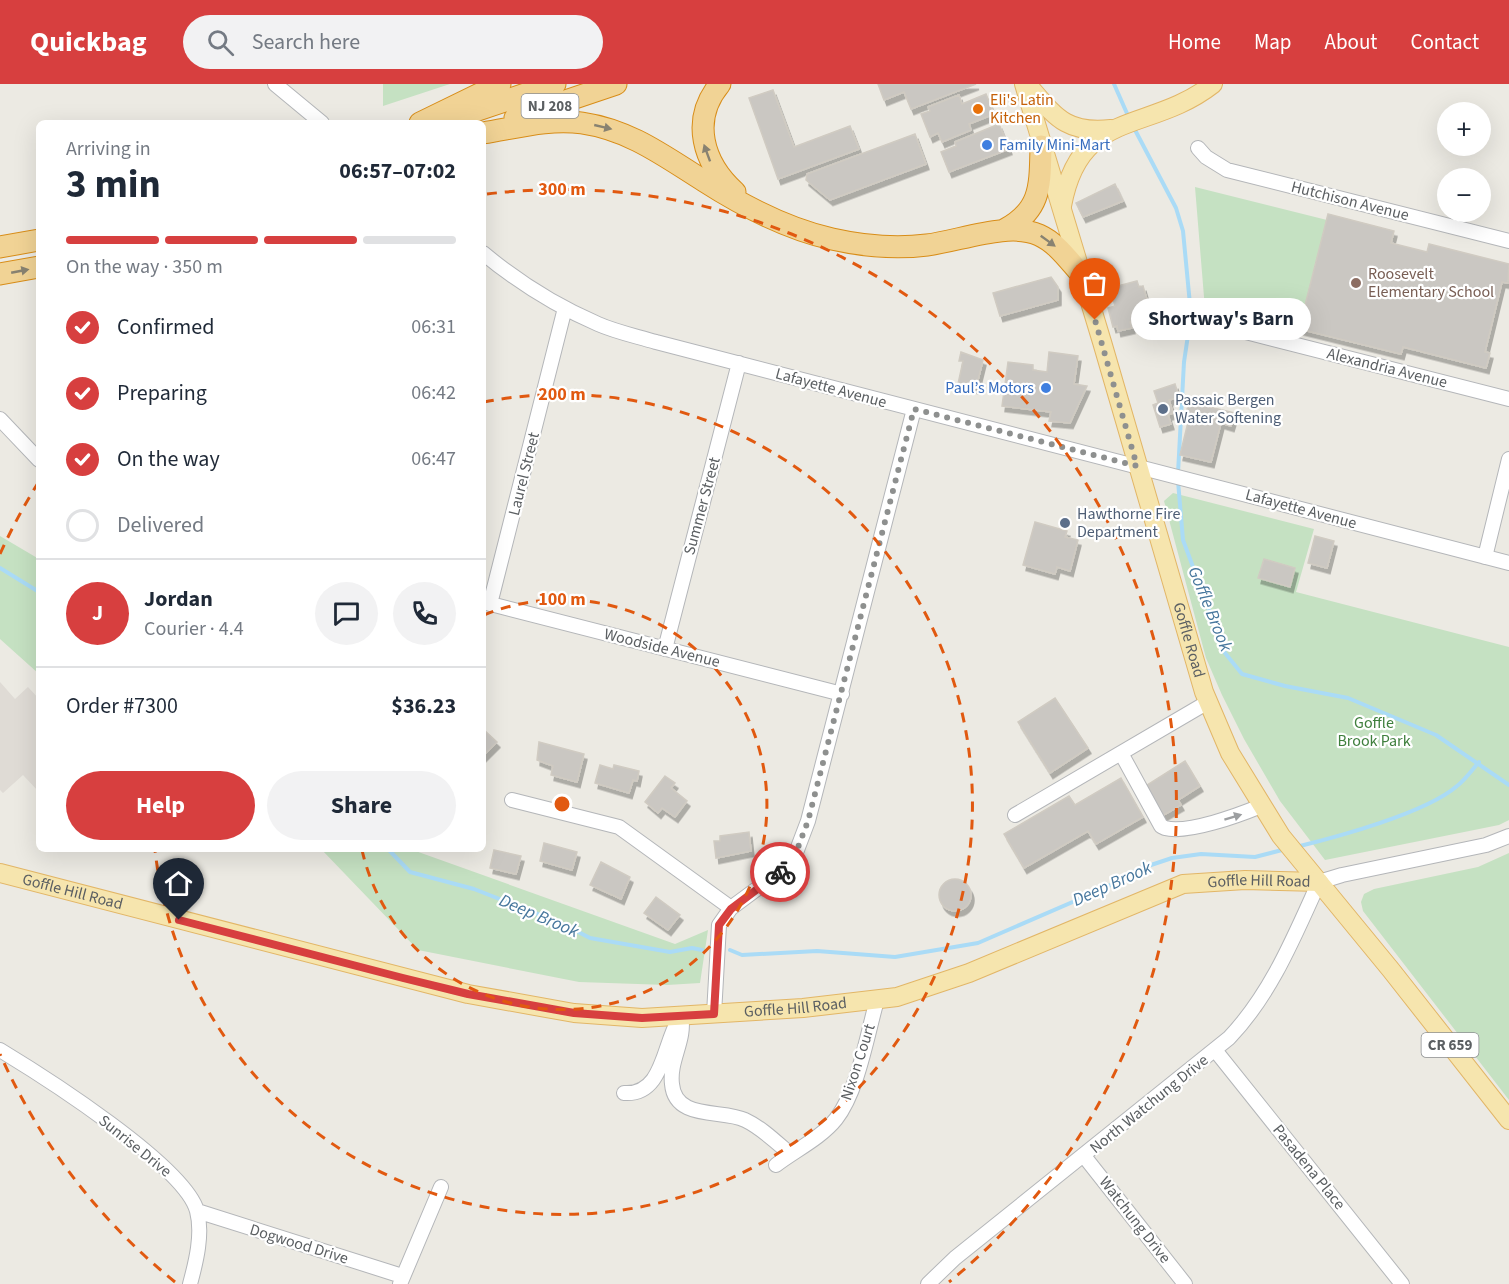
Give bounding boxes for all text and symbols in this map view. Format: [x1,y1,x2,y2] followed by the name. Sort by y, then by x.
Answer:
[183,15,603,69] search box
[30,22,147,62] text: Quickbag
[204,26,237,59] icon: search
[252,26,360,58] text: Search here
[1168,27,1221,57] text: Home
[1254,27,1292,57] text: Map
[1325,27,1377,57] text: About
[1410,27,1479,57] text: Contact
[990,89,1054,129] place label: Eli's Latin Kitchen
[522,94,578,118] road number: NJ 208
[971,102,985,116] marker: Eli's Latin Kitchen
[1437,102,1491,222] map controls
[1437,102,1491,156] button: +
[594,123,612,133] one-way arrow
[999,134,1111,156] place label: Family Mini-Mart
[66,135,151,163] text: Arriving in
[980,138,994,152] marker: Family Mini-Mart
[702,143,712,161] one-way arrow
[339,155,456,187] text: 06:57–07:02
[66,157,161,213] text: 3 min
[1437,168,1491,222] button: −
[1289,176,1411,226] street label: Hutchison Avenue
[538,177,586,202] text: 300 m
[1040,235,1056,247] one-way arrow
[66,253,223,281] text: On the way · 350 m
[1069,258,1120,320] pin
[1368,263,1494,303] place label: Roosevelt Elementary School
[10,266,29,275] one-way arrow
[1078,267,1111,300] icon: bag
[1349,276,1363,290] marker: Roosevelt Elementary School
[1131,299,1311,341] callout: Shortway's Barn
[1148,305,1294,333] text: Shortway's Barn
[66,311,99,344] icon: check
[117,311,214,343] text: Confirmed
[411,313,456,341] text: 06:31
[1325,342,1450,394] street label: Alexandria Avenue
[773,363,889,413] street label: Lafayette Avenue
[66,377,99,410] icon: check
[117,377,207,409] text: Preparing
[945,377,1034,399] place label: Paul’s Motors
[411,379,456,407] text: 06:42
[1039,381,1053,395] marker: Paul’s Motors
[538,382,586,407] text: 200 m
[1175,389,1281,429] place label: Passaic Bergen Water Softening
[1156,402,1170,416] marker: Passaic Bergen Water Softening
[503,429,545,518] street label: Laurel Street
[66,443,99,476] icon: check
[117,443,220,475] text: On the way
[411,445,456,473] text: 06:47
[678,454,726,557] street label: Summer Street
[1243,484,1359,534] street label: Lafayette Avenue
[1077,503,1180,543] place label: Hawthorne Fire Department
[117,509,204,541] text: Delivered
[1058,516,1072,530] marker: Hawthorne Fire Department
[1182,563,1239,656] water label: Goffle Brook
[315,582,378,645] button: chat
[393,582,456,645] button: phone
[144,583,213,615] text: Jordan
[538,587,586,612] text: 100 m
[92,597,103,629] text: J
[1167,600,1210,680] street label: Goffle Road
[144,615,244,643] text: Courier · 4.4
[602,623,722,673] street label: Woodside Avenue
[66,690,178,722] text: Order #7300
[391,690,456,722] text: $36.23
[1337,712,1411,752] park label: Goffle Brook Park
[66,771,255,840] button: Help
[267,771,456,840] button: Share
[552,794,572,814] centre of rings
[1224,812,1242,821] one-way arrow
[750,842,810,902] courier
[1068,855,1156,913] water label: Deep Brook
[764,856,797,889] icon: bike
[153,858,204,920] pin
[162,867,195,900] icon: home
[20,868,125,915] street label: Goffle Hill Road
[1207,869,1311,893] street label: Goffle Hill Road
[495,888,583,944] water label: Deep Brook
[743,992,848,1023] street label: Goffle Hill Road
[835,1020,881,1103] street label: Nixon Court
[1422,1033,1478,1057] road number: CR 659
[1085,1049,1213,1159] street label: North Watchung Drive
[94,1110,176,1182] street label: Sunrise Drive
[1268,1120,1350,1214] street label: Pasadena Place
[1094,1172,1176,1268] street label: Watchung Drive
[247,1219,351,1269] street label: Dogwood Drive

